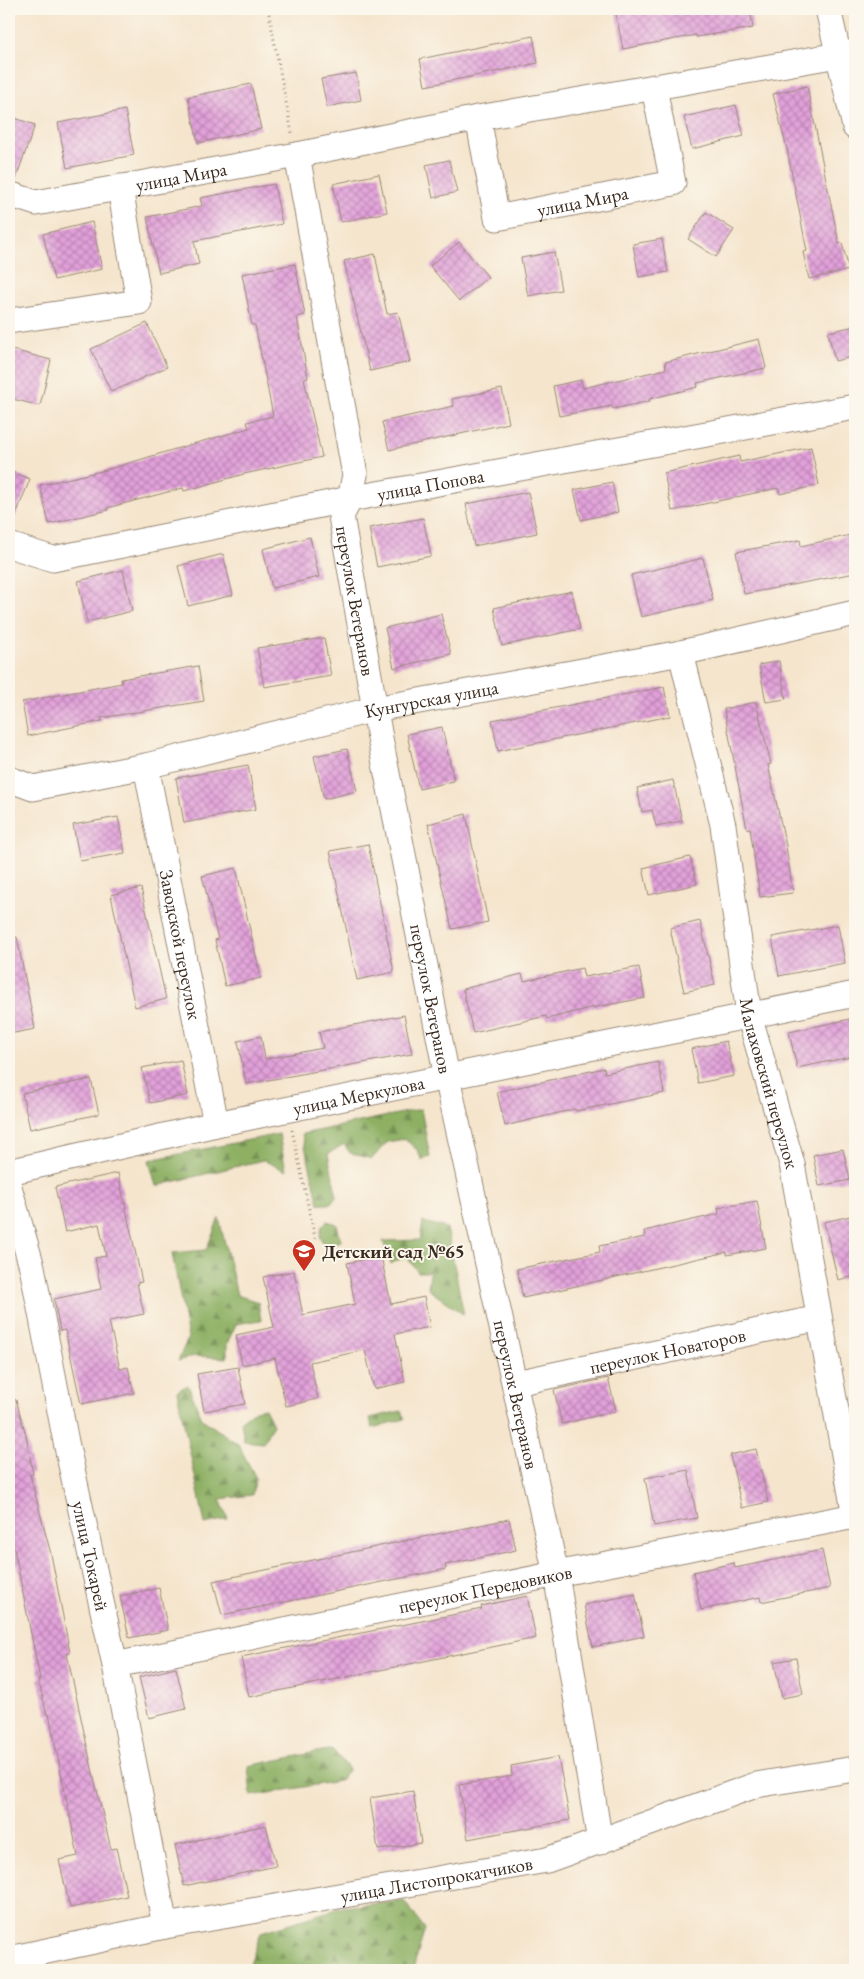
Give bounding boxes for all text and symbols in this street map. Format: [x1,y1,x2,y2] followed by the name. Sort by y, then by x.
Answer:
[133,156,229,197] street label: улица Мира
[535,180,631,223] street label: улица Мира
[375,463,486,507] street label: улица Попова
[330,524,381,678] street label: переулок Ветеранов
[362,675,501,724] street label: Кунгурская улица
[154,868,207,1022] street label: Заводской переулок
[404,922,458,1076] street label: переулок Ветеранов
[734,996,805,1172] street label: Малаховский переулок
[291,1070,427,1121] street label: улица Меркулова
[291,1238,317,1272] school or university icon: Детский сад №65
[322,1239,465,1264] place label: Детский сад №65
[488,1318,545,1471] street label: переулок Ветеранов
[588,1322,748,1380] street label: переулок Новаторов
[66,1498,115,1613] street label: улица Токарей
[396,1559,574,1619] street label: переулок Передовиков
[339,1851,535,1908] street label: улица Листопрокатчиков

